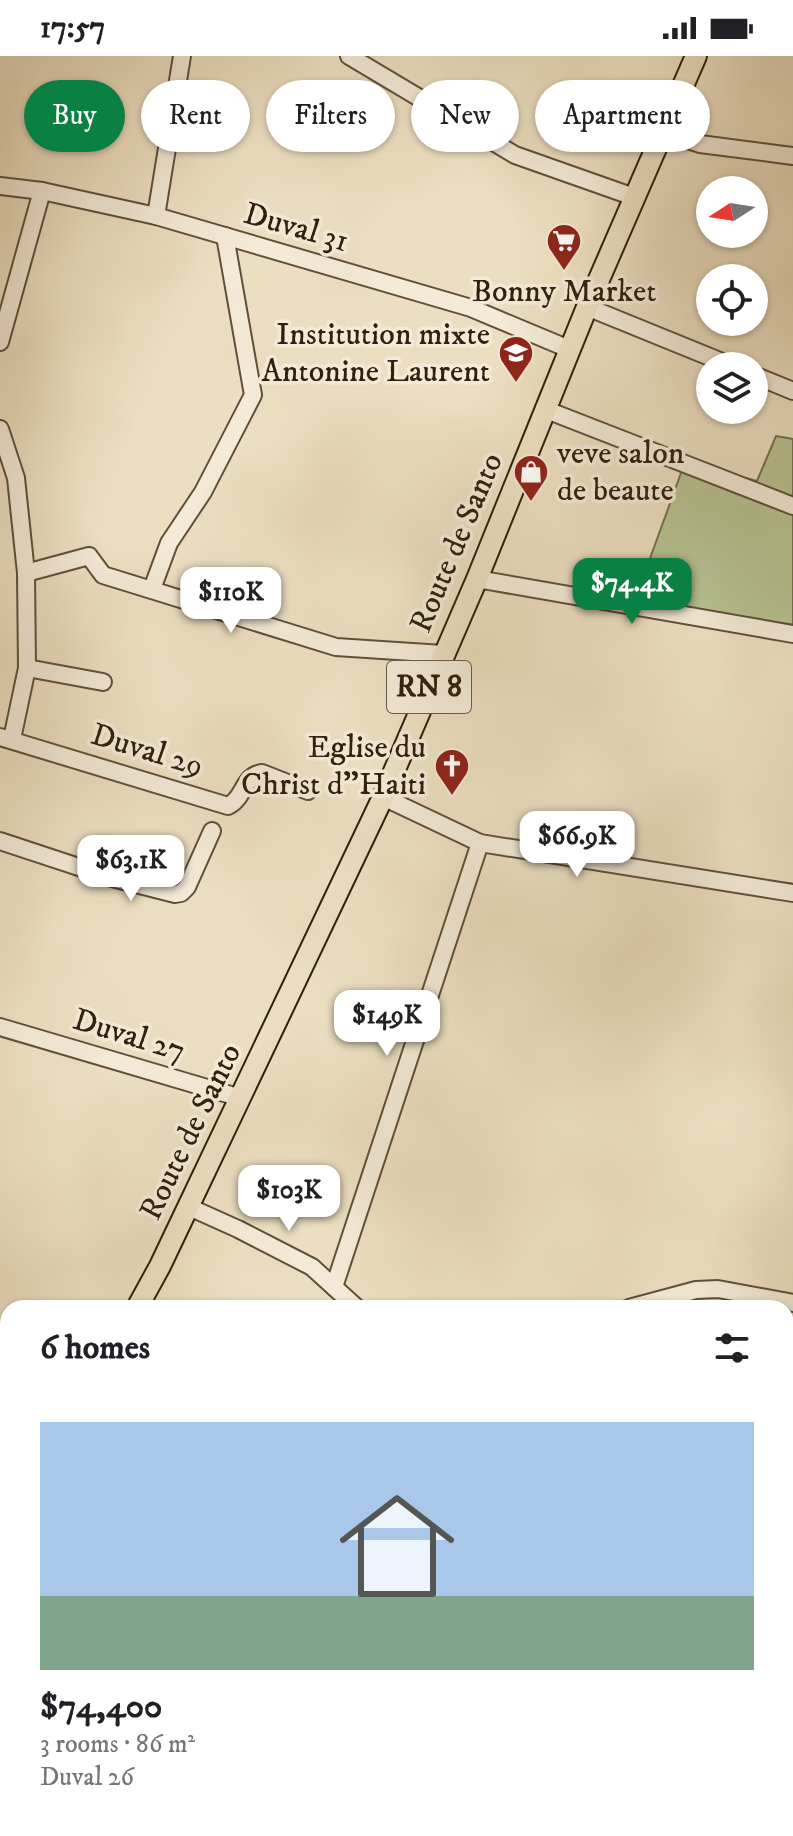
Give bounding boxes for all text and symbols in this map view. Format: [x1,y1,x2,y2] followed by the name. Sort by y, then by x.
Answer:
[40,10,105,47] text: 17:57
[24,80,125,152] chip: Buy
[141,80,250,152] chip: Rent
[266,80,395,152] chip: Filters
[411,80,519,152] chip: New
[535,80,710,152] chip: Apartment
[696,176,768,248] north arrow
[696,176,768,424] map controls
[239,194,353,262] street label: Duval 31
[545,222,583,272] supermarket icon: Bonny Market
[696,264,768,336] button: locate
[472,272,656,312] place label: Bonny Market
[262,315,490,392] place label: Institution mixte Antonine Laurent
[497,334,535,384] school or university icon: Institution mixte Antonine Laurent
[696,352,768,424] button: layers
[556,434,685,511] place label: veve salon de beaute
[401,447,513,639] street label: Route de Santo
[512,453,550,503] shop icon: veve salon de beaute
[567,558,697,626] pin: $74.4K
[175,567,287,635] pin: $110K
[591,567,673,600] text: $74.4K
[198,576,264,609] text: $110K
[387,661,471,713] road number: RN 8
[86,715,208,787] street label: Duval 29
[241,728,426,805] place label: Eglise du Christ d"Haiti
[433,747,471,797] church icon: Eglise du Christ d"Haiti
[512,811,642,879] pin: $66.9K
[538,820,616,853] text: $66.9K
[66,835,196,903] pin: $63.1K
[95,844,167,877] text: $63.1K
[331,990,443,1058] pin: $149K
[352,999,422,1032] text: $149K
[68,1000,190,1072] street label: Duval 27
[131,1037,251,1227] street label: Route de Santo
[233,1165,345,1233] pin: $103K
[256,1174,322,1207] text: $103K
[710,1326,754,1370] icon: filters
[40,1327,150,1369] text: 6 homes
[325,1474,469,1618] icon: home
[40,1686,162,1728] text: $74,400
[40,1728,195,1761] text: 3 rooms · 86 m²
[40,1761,134,1794] text: Duval 26

